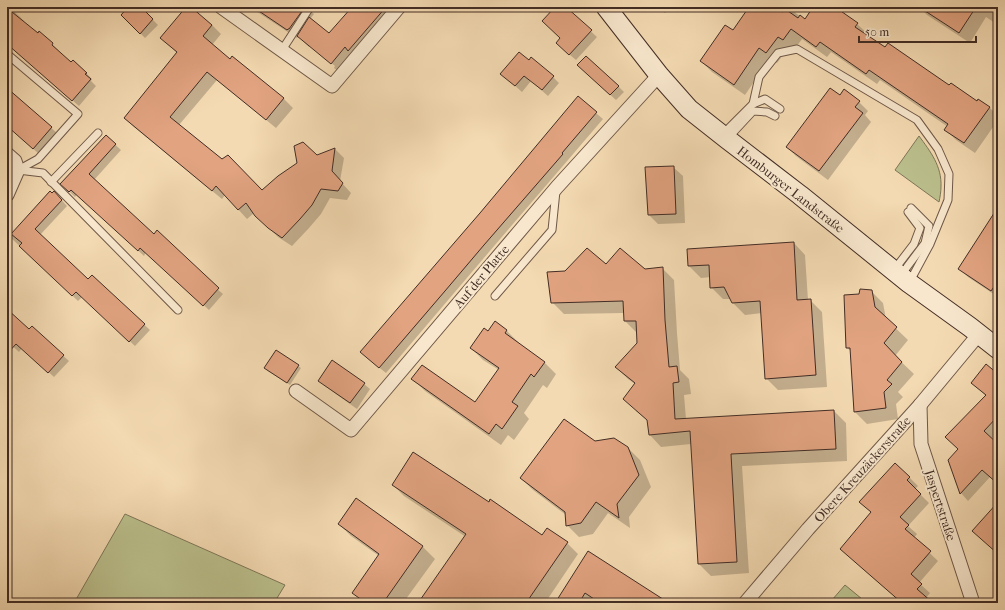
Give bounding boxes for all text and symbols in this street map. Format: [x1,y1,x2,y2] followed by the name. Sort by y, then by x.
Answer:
[859,18,976,44] scale bar
[865,25,889,39] text: 50 m
[734,143,848,236] street label: Homburger Landstraße
[450,241,512,312] street label: Auf der Platte
[811,413,914,525] street label: Obere Kreuzäckerstraße
[922,467,959,543] street label: Jaspertstraße

